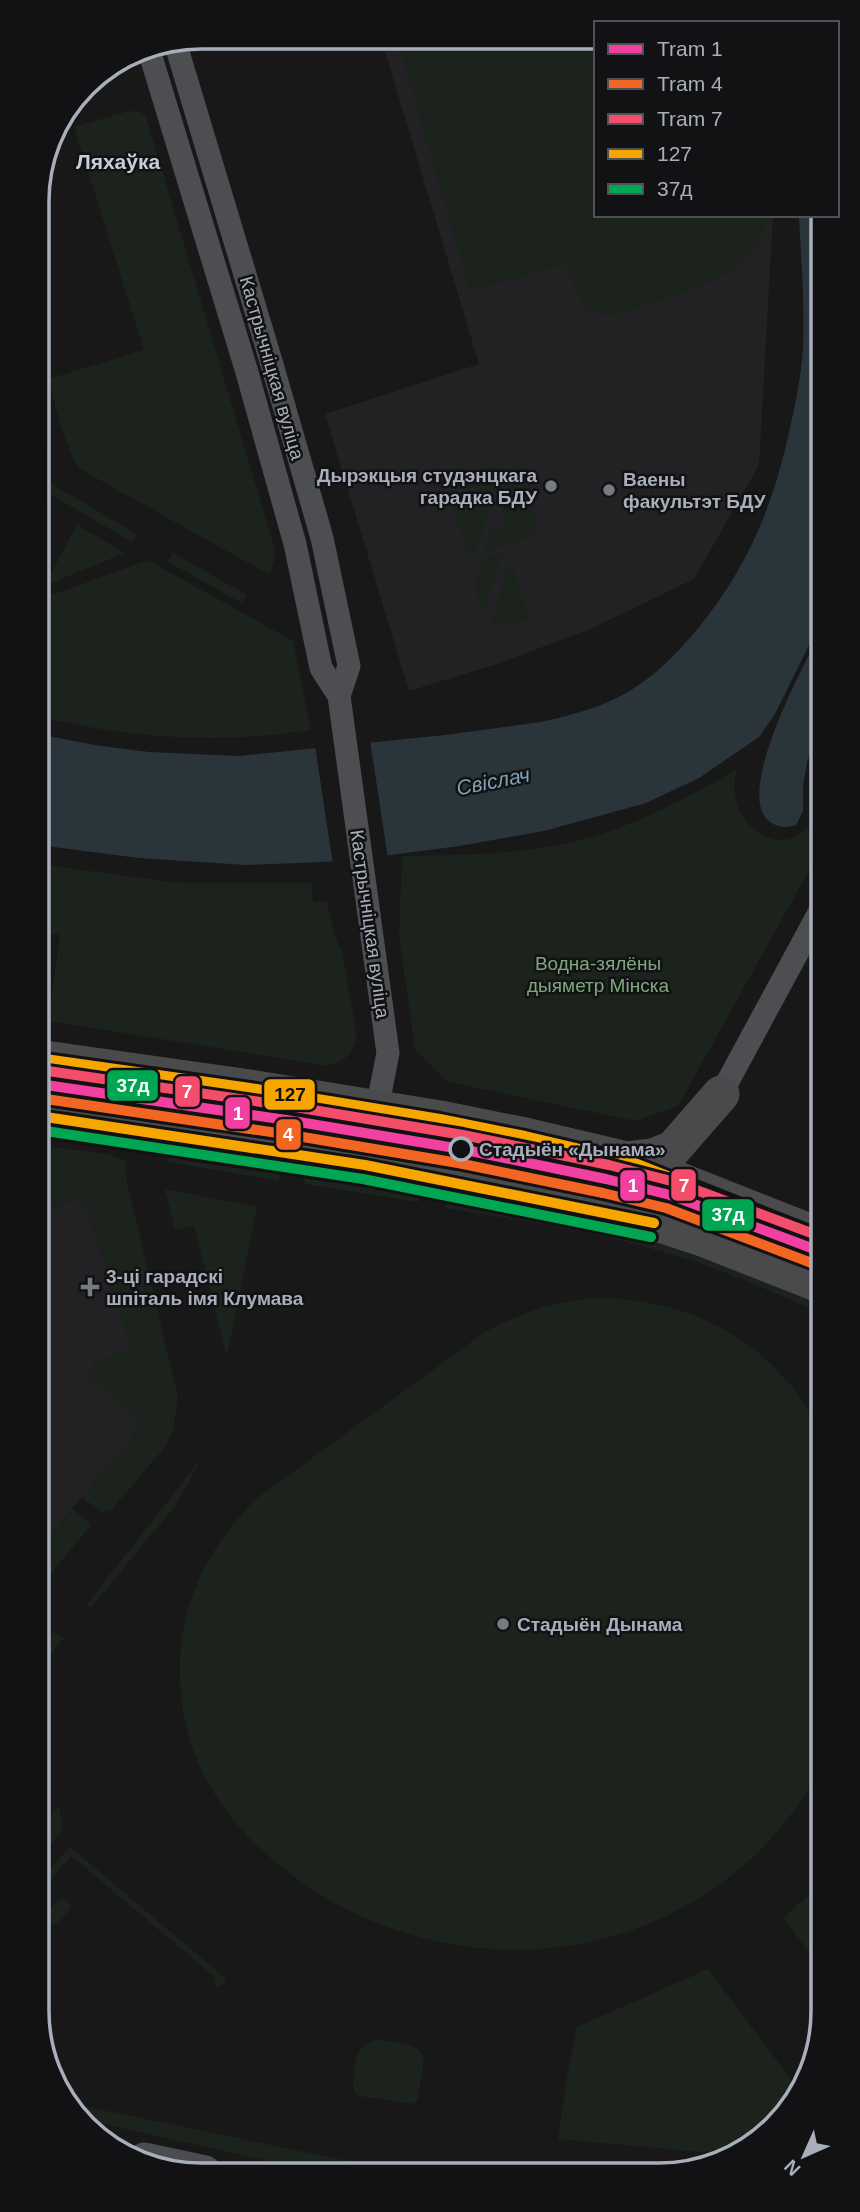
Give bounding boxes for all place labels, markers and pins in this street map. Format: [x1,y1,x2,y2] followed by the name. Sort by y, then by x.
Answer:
[317,465,537,508] place label: Дырэкцыя студэнцкага гарадка БДУ
[623,469,766,512] place label: Ваены факультэт БДУ
[543,478,559,494] marker: Дырэкцыя студэнцкага гарадка БДУ
[601,482,617,498] marker: Ваены факультэт БДУ
[449,1137,473,1161] marker: Стадыён «Дынама»
[479,1139,666,1160] place label: Стадыён «Дынама»
[106,1266,304,1309] place label: 3-ці гарадскі шпіталь імя Клумава
[80,1277,100,1297] marker: 3-ці гарадскі шпіталь імя Клумава
[517,1614,683,1635] place label: Стадыён Дынама
[495,1616,511,1632] marker: Стадыён Дынама

